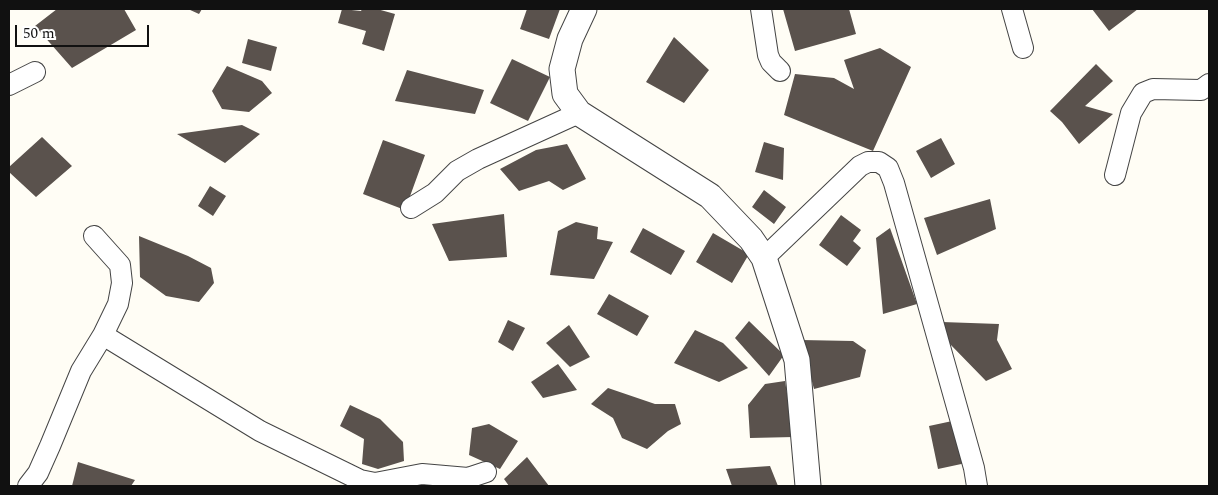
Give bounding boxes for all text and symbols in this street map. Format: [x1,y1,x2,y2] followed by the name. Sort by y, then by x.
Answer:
[18,15,151,47] scale bar
[23,22,55,45] text: 50 m

